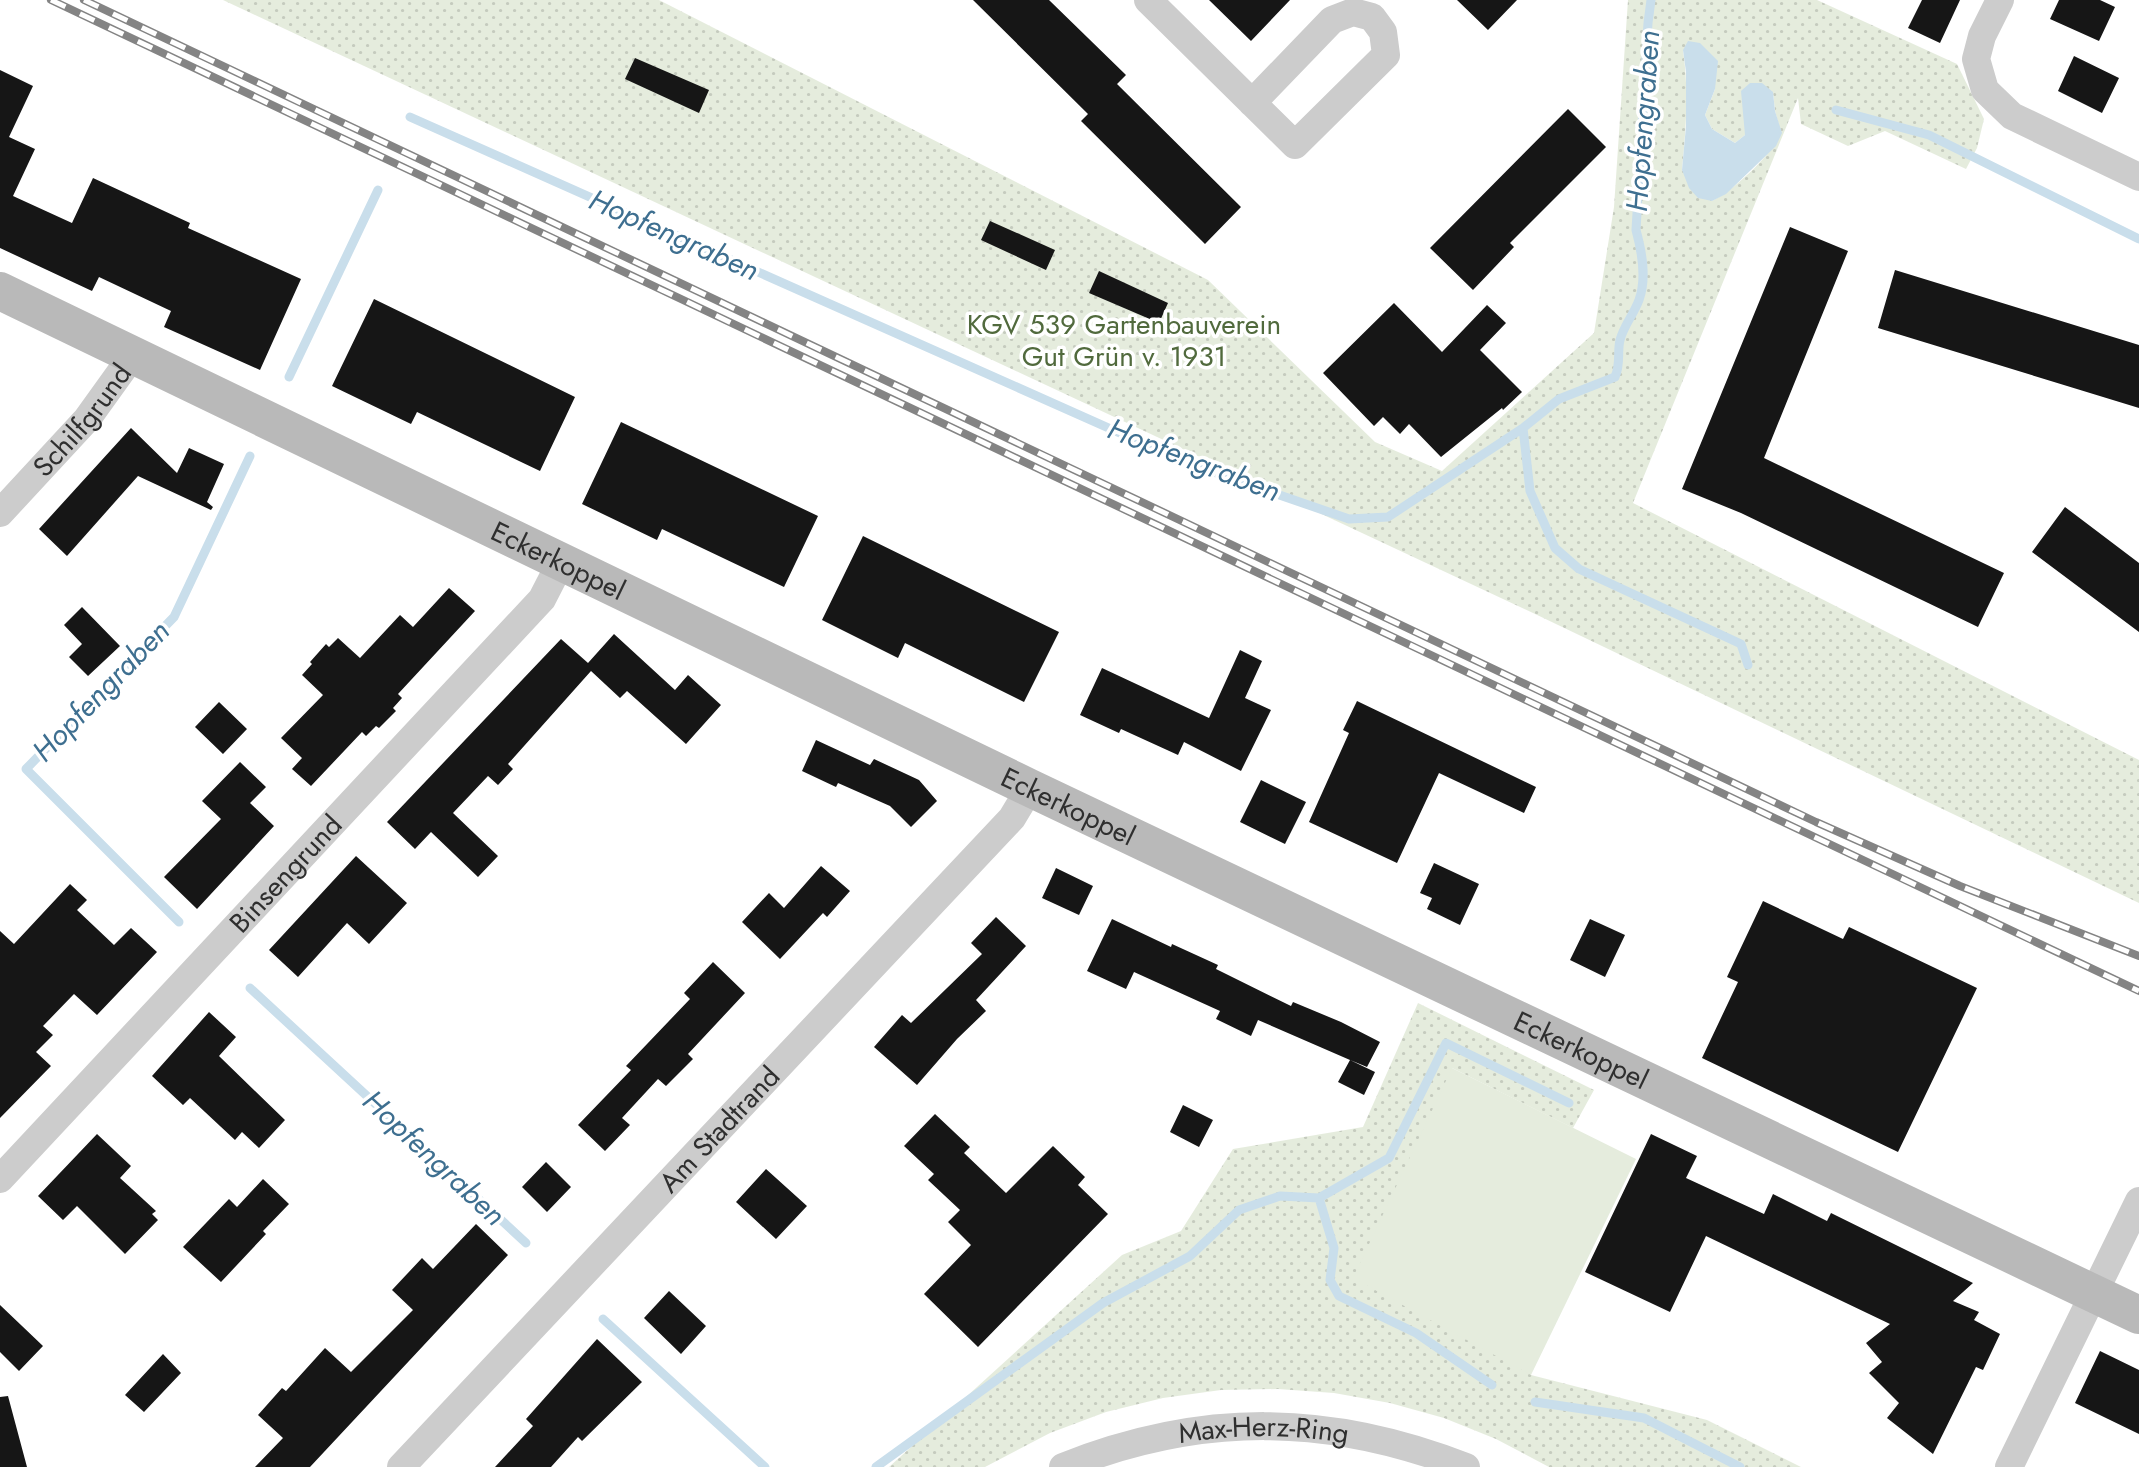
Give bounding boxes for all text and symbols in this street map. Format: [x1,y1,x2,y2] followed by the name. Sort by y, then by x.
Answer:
[1615,29,1670,213] water label: Hopfengraben
[582,178,766,291] water label: Hopfengraben
[967,304,1281,377] park label: KGV 539 Gartenbauverein Gut Grün v. 1931
[23,355,141,486] street label: Schilfgrund
[1102,407,1287,512] water label: Hopfengraben
[484,511,632,611] street label: Eckerkoppel
[22,610,179,771] water label: Hopfengraben
[994,757,1142,856] street label: Eckerkoppel
[220,806,352,942] street label: Binsengrund
[1507,1001,1655,1100] street label: Eckerkoppel
[649,1057,789,1202] street label: Am Stadtrand
[353,1080,516,1235] water label: Hopfengraben
[1175,1406,1352,1454] street label: Max-Herz-Ring

